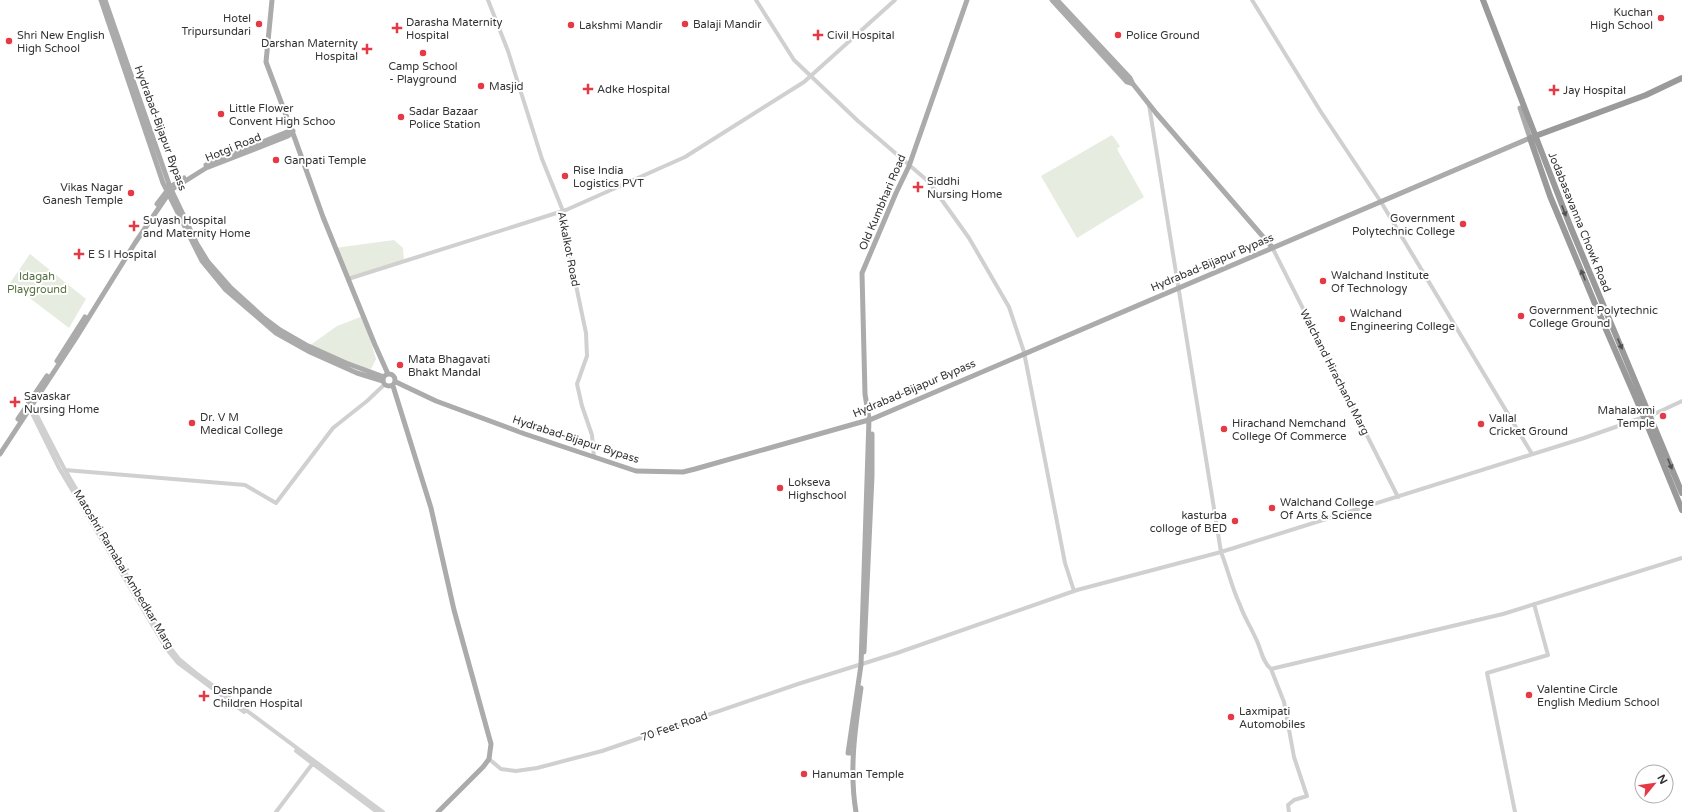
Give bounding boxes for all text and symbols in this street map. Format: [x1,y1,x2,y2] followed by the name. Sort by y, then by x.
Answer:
[1590,6,1653,32] place label: Kuchan High School
[181,12,251,38] place label: Hotel Tripursundari
[1656,13,1666,23] marker: Kuchan High School
[406,16,503,42] place label: Darasha Maternity Hospital
[693,18,762,31] place label: Balaji Mandir
[254,19,264,29] marker: Hotel Tripursundari
[579,19,663,32] place label: Lakshmi Mandir
[680,19,690,29] marker: Balaji Mandir
[566,20,576,30] marker: Lakshmi Mandir
[391,22,403,34] marker: Darasha Maternity Hospital
[17,29,105,55] place label: Shri New English High School
[812,29,824,41] marker: Civil Hospital
[827,29,894,42] place label: Civil Hospital
[1126,29,1200,42] place label: Police Ground
[1113,30,1123,40] marker: Police Ground
[4,36,14,46] marker: Shri New English High School
[261,37,358,63] place label: Darshan Maternity Hospital
[361,43,373,55] marker: Darshan Maternity Hospital
[418,48,428,58] marker: Camp School - Playground
[388,60,458,86] place label: Camp School - Playground
[132,64,189,193] street label: Hydrabad-Bijapur Bypass
[489,80,524,93] place label: Masjid
[476,81,486,91] marker: Masjid
[582,83,594,95] marker: Adke Hospital
[597,83,670,96] place label: Adke Hospital
[1548,84,1560,96] marker: Jay Hospital
[1563,84,1626,97] place label: Jay Hospital
[229,102,336,128] place label: Little Flower Convent High Schoo
[409,105,480,131] place label: Sadar Bazaar Police Station
[216,109,226,119] marker: Little Flower Convent High Schoo
[396,112,406,122] marker: Sadar Bazaar Police Station
[203,130,263,165] street label: Hotgi Road
[1545,150,1614,294] street label: Jodabasavanna Chowk Road
[856,152,909,252] street label: Old Kumbhari Road
[284,154,366,167] place label: Ganpati Temple
[271,155,281,165] marker: Ganpati Temple
[573,164,644,190] place label: Rise India Logistics PVT
[560,171,570,181] marker: Rise India Logistics PVT
[927,175,1002,201] place label: Siddhi Nursing Home
[43,181,124,207] place label: Vikas Nagar Ganesh Temple
[912,181,924,193] marker: Siddhi Nursing Home
[126,188,136,198] marker: Vikas Nagar Ganesh Temple
[1562,205,1568,217] one-way arrow
[555,210,582,288] street label: Akkalkot Road
[1352,212,1455,238] place label: Government Polytechnic College
[143,214,250,240] place label: Suyash Hospital and Maternity Home
[1458,219,1468,229] marker: Government Polytechnic College
[128,220,140,232] marker: Suyash Hospital and Maternity Home
[1149,231,1276,294] street label: Hydrabad-Bijapur Bypass
[73,248,85,260] marker: E S I Hospital
[88,248,156,261] place label: E S I Hospital
[1331,269,1429,295] place label: Walchand Institute Of Technology
[7,270,67,296] park label: Idagah Playground
[1580,270,1586,281] one-way arrow
[1318,276,1328,286] marker: Walchand Institute Of Technology
[1529,304,1658,330] place label: Government Polytechnic College Ground
[1297,307,1372,437] street label: Walchand Hirachand Marg
[1350,307,1455,333] place label: Walchand Engineering College
[1516,311,1526,321] marker: Government Polytechnic College Ground
[1337,314,1347,324] marker: Walchand Engineering College
[1617,338,1623,350] one-way arrow
[408,353,490,379] place label: Mata Bhagavati Bhakt Mandal
[851,357,978,420] street label: Hydrabad-Bijapur Bypass
[395,360,405,370] marker: Mata Bhagavati Bhakt Mandal
[24,390,99,416] place label: Savaskar Nursing Home
[9,396,21,408] marker: Savaskar Nursing Home
[1598,404,1655,430] place label: Mahalaxmi Temple
[200,411,283,437] place label: Dr. V M Medical College
[1658,411,1668,421] marker: Mahalaxmi Temple
[1489,412,1568,438] place label: Vallal Cricket Ground
[511,413,641,466] street label: Hydrabad-Bijapur Bypass
[1232,417,1347,443] place label: Hirachand Nemchand College Of Commerce
[187,418,197,428] marker: Dr. V M Medical College
[1476,419,1486,429] marker: Vallal Cricket Ground
[1219,424,1229,434] marker: Hirachand Nemchand College Of Commerce
[1667,458,1673,469] one-way arrow
[788,476,847,502] place label: Lokseva Highschool
[775,483,785,493] marker: Lokseva Highschool
[71,487,176,651] street label: Matoshri Ramabai Ambedkar Marg
[1280,496,1374,522] place label: Walchand College Of Arts & Science
[1267,503,1277,513] marker: Walchand College Of Arts & Science
[1150,509,1227,535] place label: kasturba colloge of BED
[1230,516,1240,526] marker: kasturba colloge of BED
[1537,683,1659,709] place label: Valentine Circle English Medium School
[213,684,303,710] place label: Deshpande Children Hospital
[198,690,210,702] marker: Deshpande Children Hospital
[1524,690,1534,700] marker: Valentine Circle English Medium School
[1239,705,1305,731] place label: Laxmipati Automobiles
[639,709,709,744] street label: 70 Feet Road
[1226,712,1236,722] marker: Laxmipati Automobiles
[1634,764,1674,804] north arrow
[812,768,904,781] place label: Hanuman Temple
[799,769,809,779] marker: Hanuman Temple
[1654,772,1670,786] text: N

